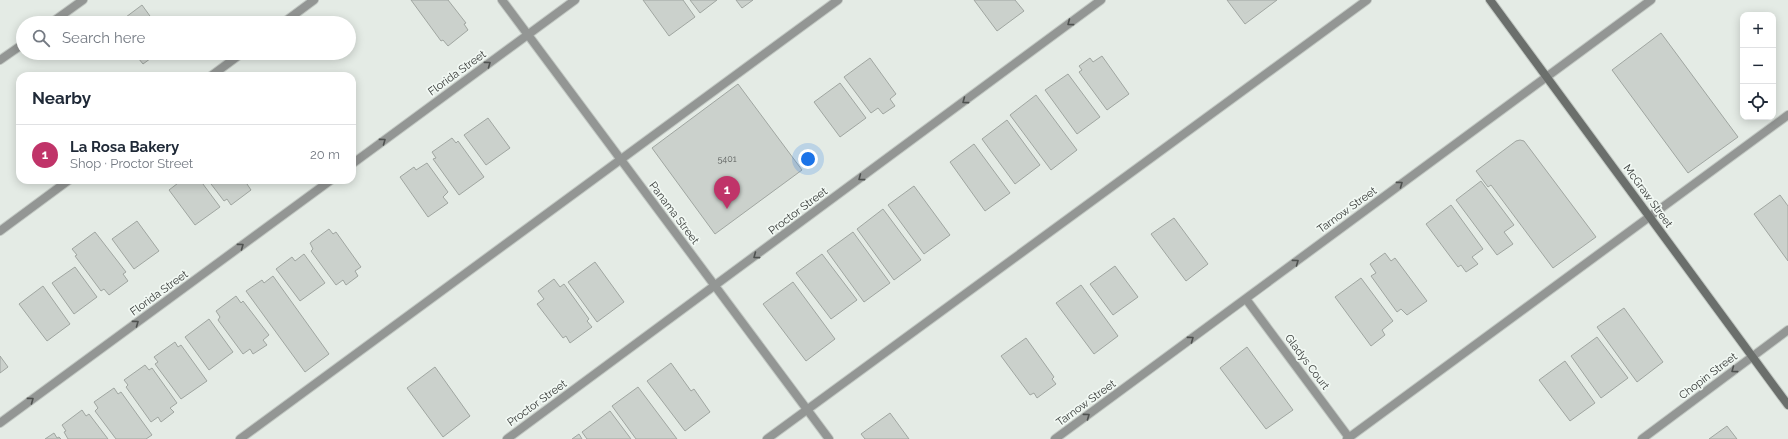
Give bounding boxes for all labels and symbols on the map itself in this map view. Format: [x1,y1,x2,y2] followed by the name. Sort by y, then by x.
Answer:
[1067,18,1074,25] one-way arrow
[426,47,489,98] street label: Florida Street
[484,62,491,69] one-way arrow
[962,96,969,104] one-way arrow
[379,139,386,146] one-way arrow
[798,149,818,169] your location
[717,154,737,164] house number: 5401
[1621,162,1675,230] street label: McGraw Street
[858,173,865,180] one-way arrow
[714,176,740,209] pin: 1
[646,179,702,247] street label: Panama Street
[1396,182,1403,189] one-way arrow
[1315,184,1379,236] street label: Tarnow Street
[766,185,830,237] street label: Proctor Street
[237,243,244,251] one-way arrow
[754,251,761,258] one-way arrow
[1292,259,1299,266] one-way arrow
[128,267,191,318] street label: Florida Street
[132,321,139,328] one-way arrow
[1282,332,1332,392] street label: Gladys Court
[1187,337,1194,344] one-way arrow
[1676,350,1740,402] street label: Chopin Street
[1732,365,1739,372] one-way arrow
[505,377,569,429] street label: Proctor Street
[1054,377,1118,429] street label: Tarnow Street
[27,398,34,405] one-way arrow
[1082,414,1089,421] one-way arrow

